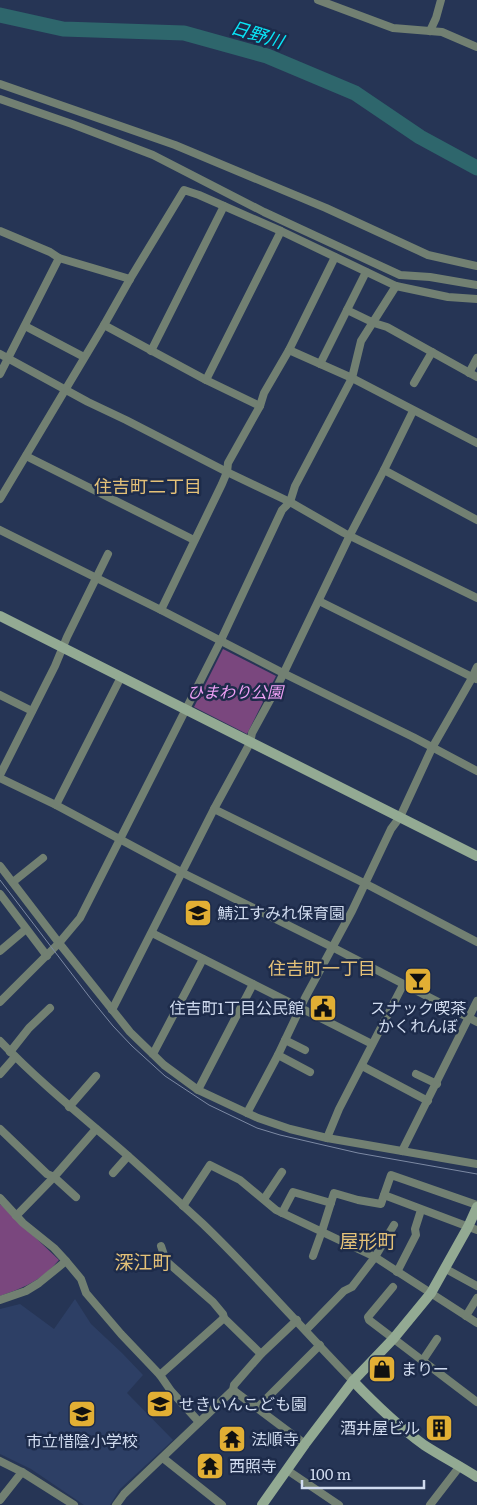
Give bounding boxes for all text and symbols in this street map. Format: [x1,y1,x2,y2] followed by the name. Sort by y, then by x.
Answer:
[228,13,289,55] water label: 日野川
[94,472,202,499] district label: 住吉町二丁目
[187,679,285,703] park label: ひまわり公園
[183,898,213,928] school or university icon: 鯖江すみれ保育園
[217,900,345,924] place label: 鯖江すみれ保育園
[268,954,376,981] district label: 住吉町一丁目
[403,966,433,996] bar icon: スナック喫茶 かくれんぼ
[308,993,338,1023] public building icon: 住吉町1丁目公民館
[169,995,304,1019] place label: 住吉町1丁目公民館
[370,995,466,1037] place label: スナック喫茶 かくれんぼ
[339,1226,397,1254] district label: 屋形町
[114,1247,172,1275] district label: 深江町
[367,1354,397,1384] shop icon: まりー
[401,1356,449,1380] place label: まりー
[145,1389,175,1419] school or university icon: せきいんこども園
[179,1391,307,1415] place label: せきいんこども園
[67,1399,97,1429] school or university icon: 市立惜陰小学校
[424,1413,454,1443] building icon: 酒井屋ビル
[340,1415,420,1439] place label: 酒井屋ビル
[217,1424,247,1454] temple icon: 法順寺
[251,1426,299,1450] place label: 法順寺
[26,1428,138,1452] place label: 市立惜陰小学校
[195,1451,225,1481] temple icon: 西照寺
[229,1453,277,1477] place label: 西照寺
[302,1458,424,1490] scale bar
[310,1462,351,1485] text: 100 m

